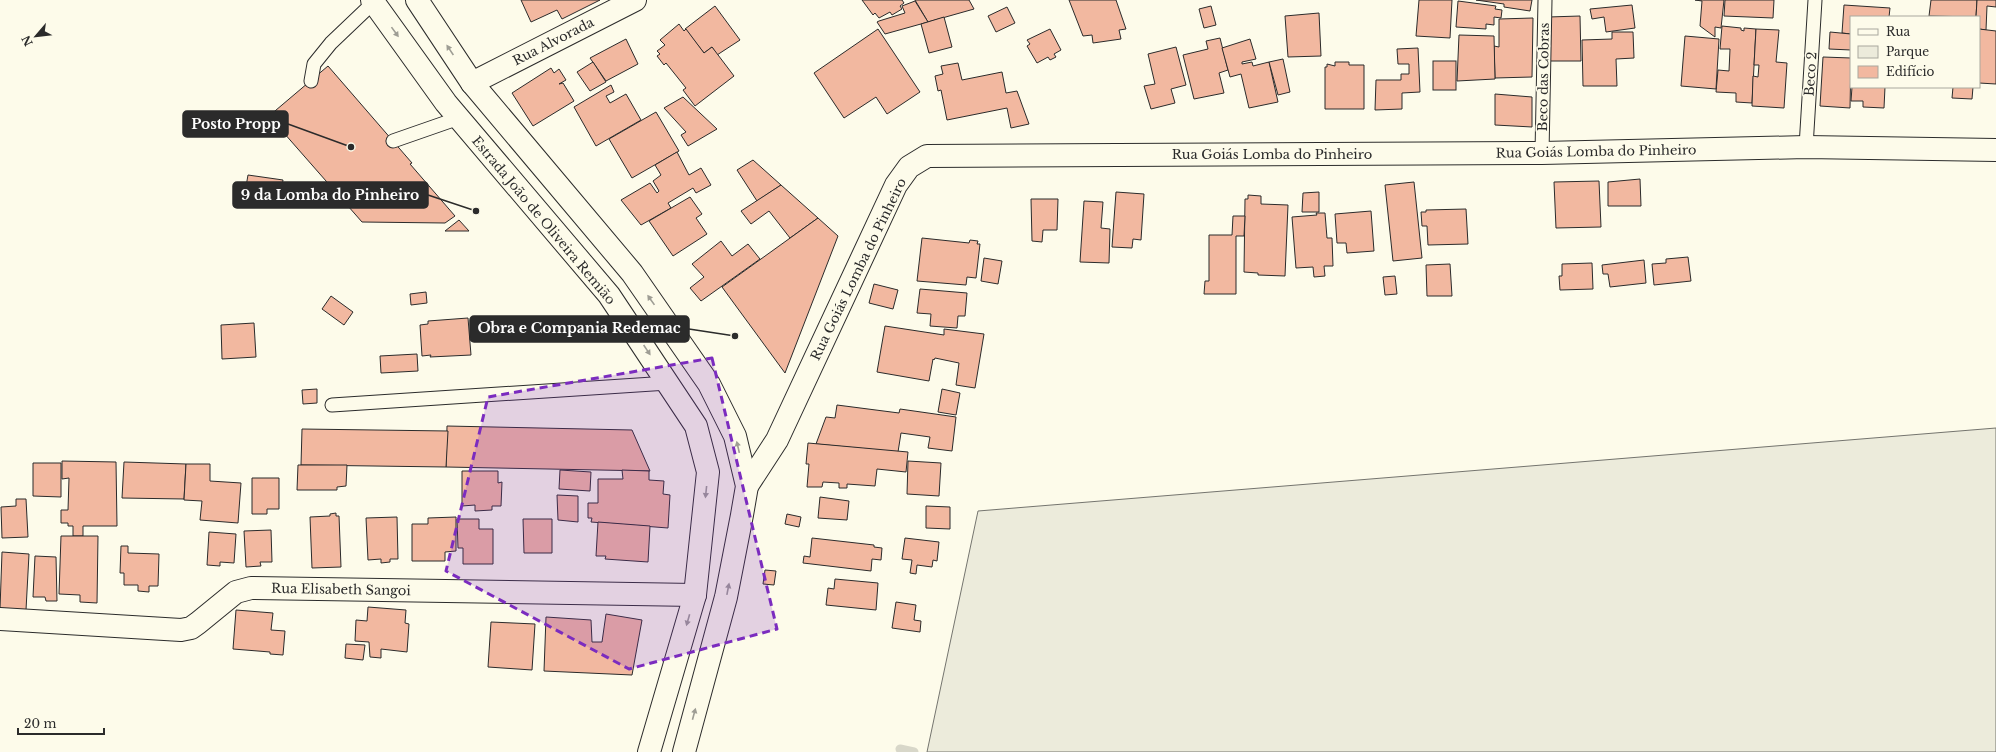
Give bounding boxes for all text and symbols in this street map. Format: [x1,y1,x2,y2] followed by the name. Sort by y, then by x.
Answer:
[510,13,597,69] street label: Rua Alvorada
[16,16,56,56] north arrow
[1850,16,1980,88] legend
[1534,22,1553,132] street label: Beco das Cobras
[1886,24,1910,39] text: Rua
[391,26,399,37] one-way arrow
[18,32,36,49] text: N
[1886,44,1929,59] text: Parque
[447,45,454,56] one-way arrow
[1800,51,1821,97] street label: Beco 2
[1886,64,1934,79] text: Edifício
[183,111,288,137] callout: Posto Propp
[191,115,281,133] text: Posto Propp
[468,133,619,308] street label: Estrada João de Oliveira Remião
[1496,141,1697,162] street label: Rua Goiás Lomba do Pinheiro
[1172,146,1372,163] street label: Rua Goiás Lomba do Pinheiro
[807,175,910,363] street label: Rua Goiás Lomba do Pinheiro
[233,182,428,208] callout: 9 da Lomba do Pinheiro
[241,186,419,204] text: 9 da Lomba do Pinheiro
[647,295,655,305] one-way arrow
[470,316,689,342] callout: Obra e Compania Redemac
[477,319,681,337] text: Obra e Compania Redemac
[643,345,651,355] one-way arrow
[734,441,740,454] one-way arrow
[703,486,710,498] one-way arrow
[271,580,412,599] street label: Rua Elisabeth Sangoi
[725,583,731,595] one-way arrow
[685,615,691,627] one-way arrow
[691,708,697,720] one-way arrow
[18,710,104,736] scale bar
[24,716,56,731] text: 20 m

